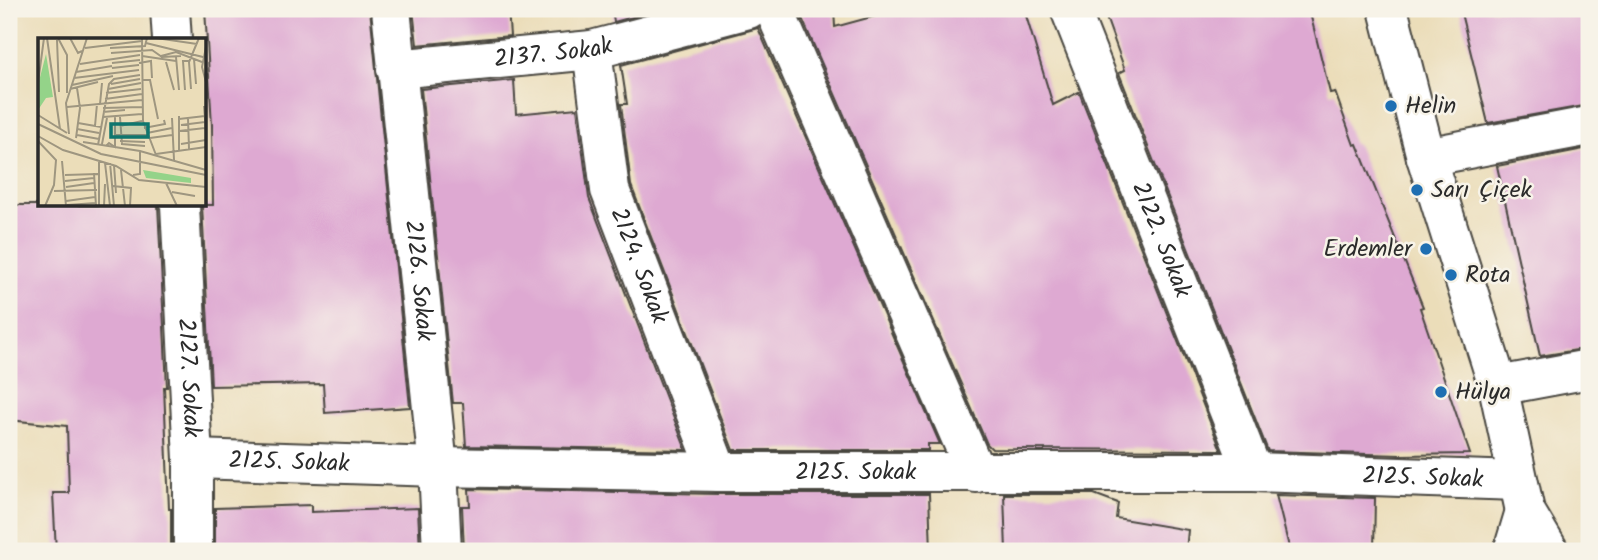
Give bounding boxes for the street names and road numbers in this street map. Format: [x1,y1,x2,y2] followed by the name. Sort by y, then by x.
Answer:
[492,26,618,79] street label: 2137. Sokak
[1121,176,1202,304] street label: 2122. Sokak
[599,202,679,330] street label: 2124. Sokak
[393,218,445,344] street label: 2126. Sokak
[166,317,211,439] street label: 2127. Sokak
[228,441,351,484] street label: 2125. Sokak
[795,453,917,492] street label: 2125. Sokak
[1362,456,1485,499] street label: 2125. Sokak

